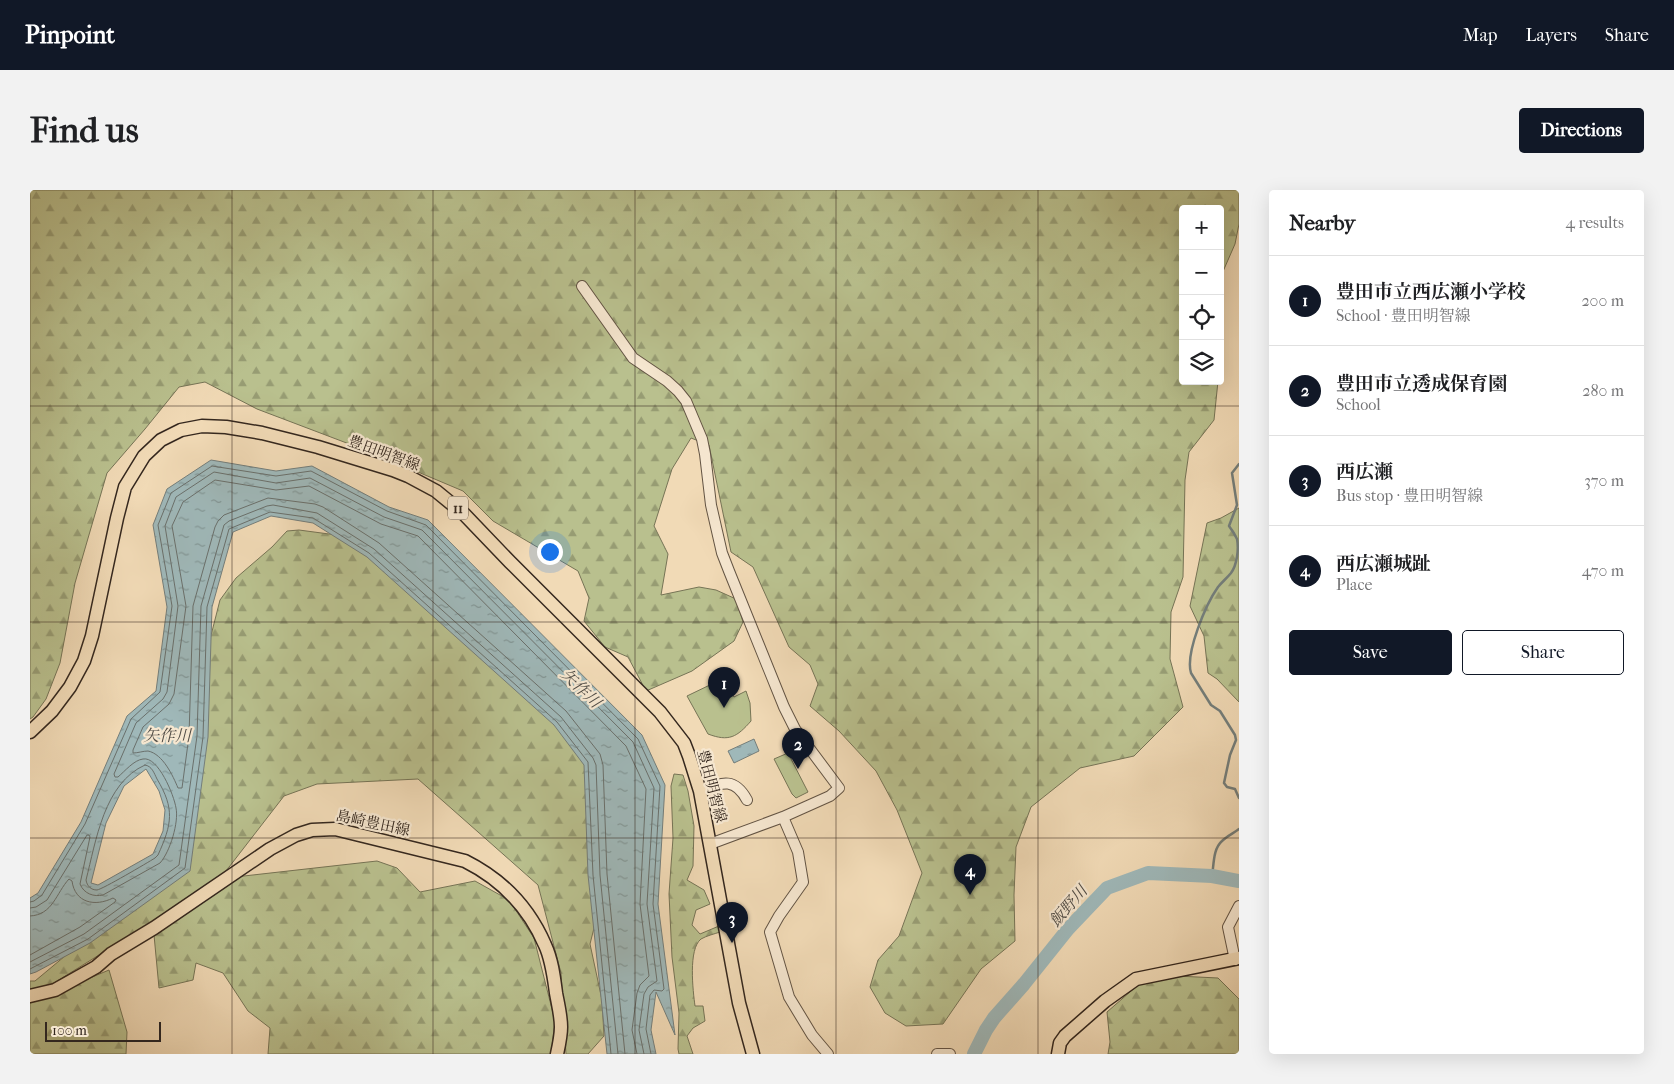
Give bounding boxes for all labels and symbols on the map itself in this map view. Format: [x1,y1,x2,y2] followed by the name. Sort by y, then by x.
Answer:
[346,432,422,474] street label: 豊田明智線
[448,496,468,520] road number: 11
[537,539,563,565] your location
[557,664,606,713] water label: 矢作川
[708,667,740,708] pin: 1
[143,726,193,745] water label: 矢作川
[782,728,814,769] pin: 2
[694,747,730,825] street label: 豊田明智線
[334,806,412,840] street label: 島崎豊田線
[954,854,986,895] pin: 4
[1045,880,1092,930] water label: 飯野川
[716,902,748,943] pin: 3
[45,1019,161,1042] scale bar

